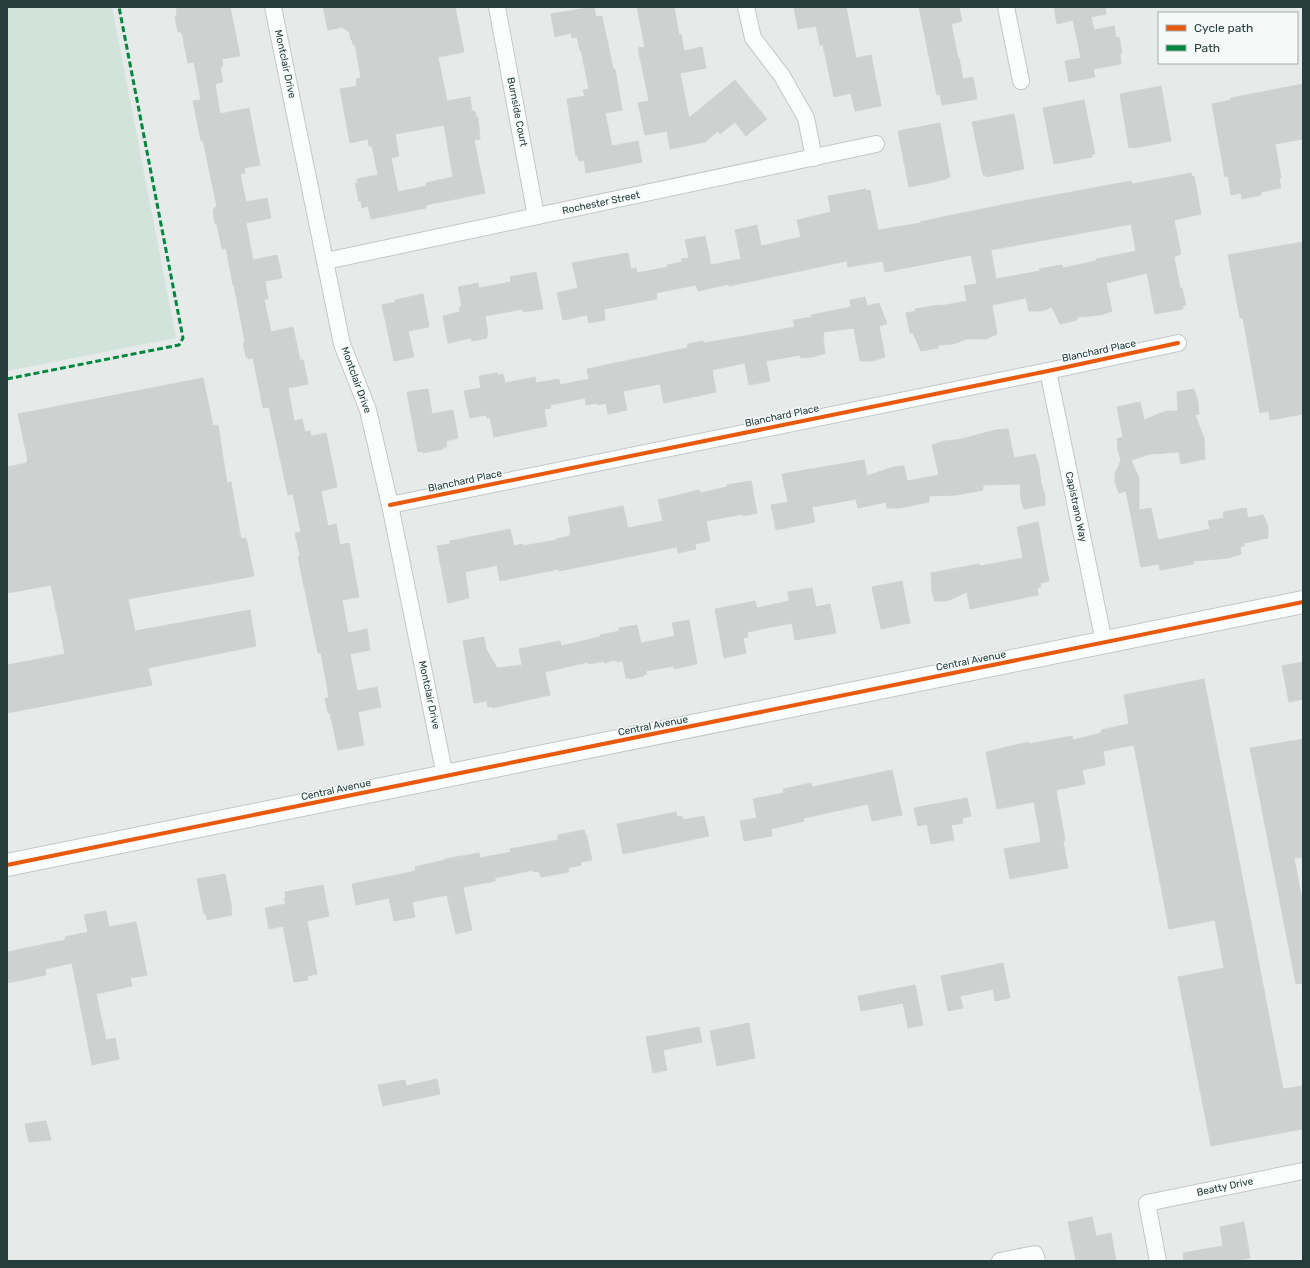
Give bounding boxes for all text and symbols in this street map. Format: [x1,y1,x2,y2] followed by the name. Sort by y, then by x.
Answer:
[1158,12,1298,64] legend
[1194,21,1253,35] text: Cycle path
[272,29,298,100] street label: Montclair Drive
[1194,41,1220,55] text: Path
[504,76,530,148] street label: Burnside Court
[561,189,641,217] street label: Rochester Street
[1061,337,1138,365] street label: Blanchard Place
[338,345,374,415] street label: Montclair Drive
[744,402,821,430] street label: Blanchard Place
[427,467,504,495] street label: Blanchard Place
[1063,471,1089,544] street label: Capistrano Way
[935,648,1007,674] street label: Central Avenue
[416,660,442,731] street label: Montclair Drive
[617,713,689,739] street label: Central Avenue
[300,777,372,803] street label: Central Avenue
[1196,1175,1255,1199] street label: Beatty Drive

